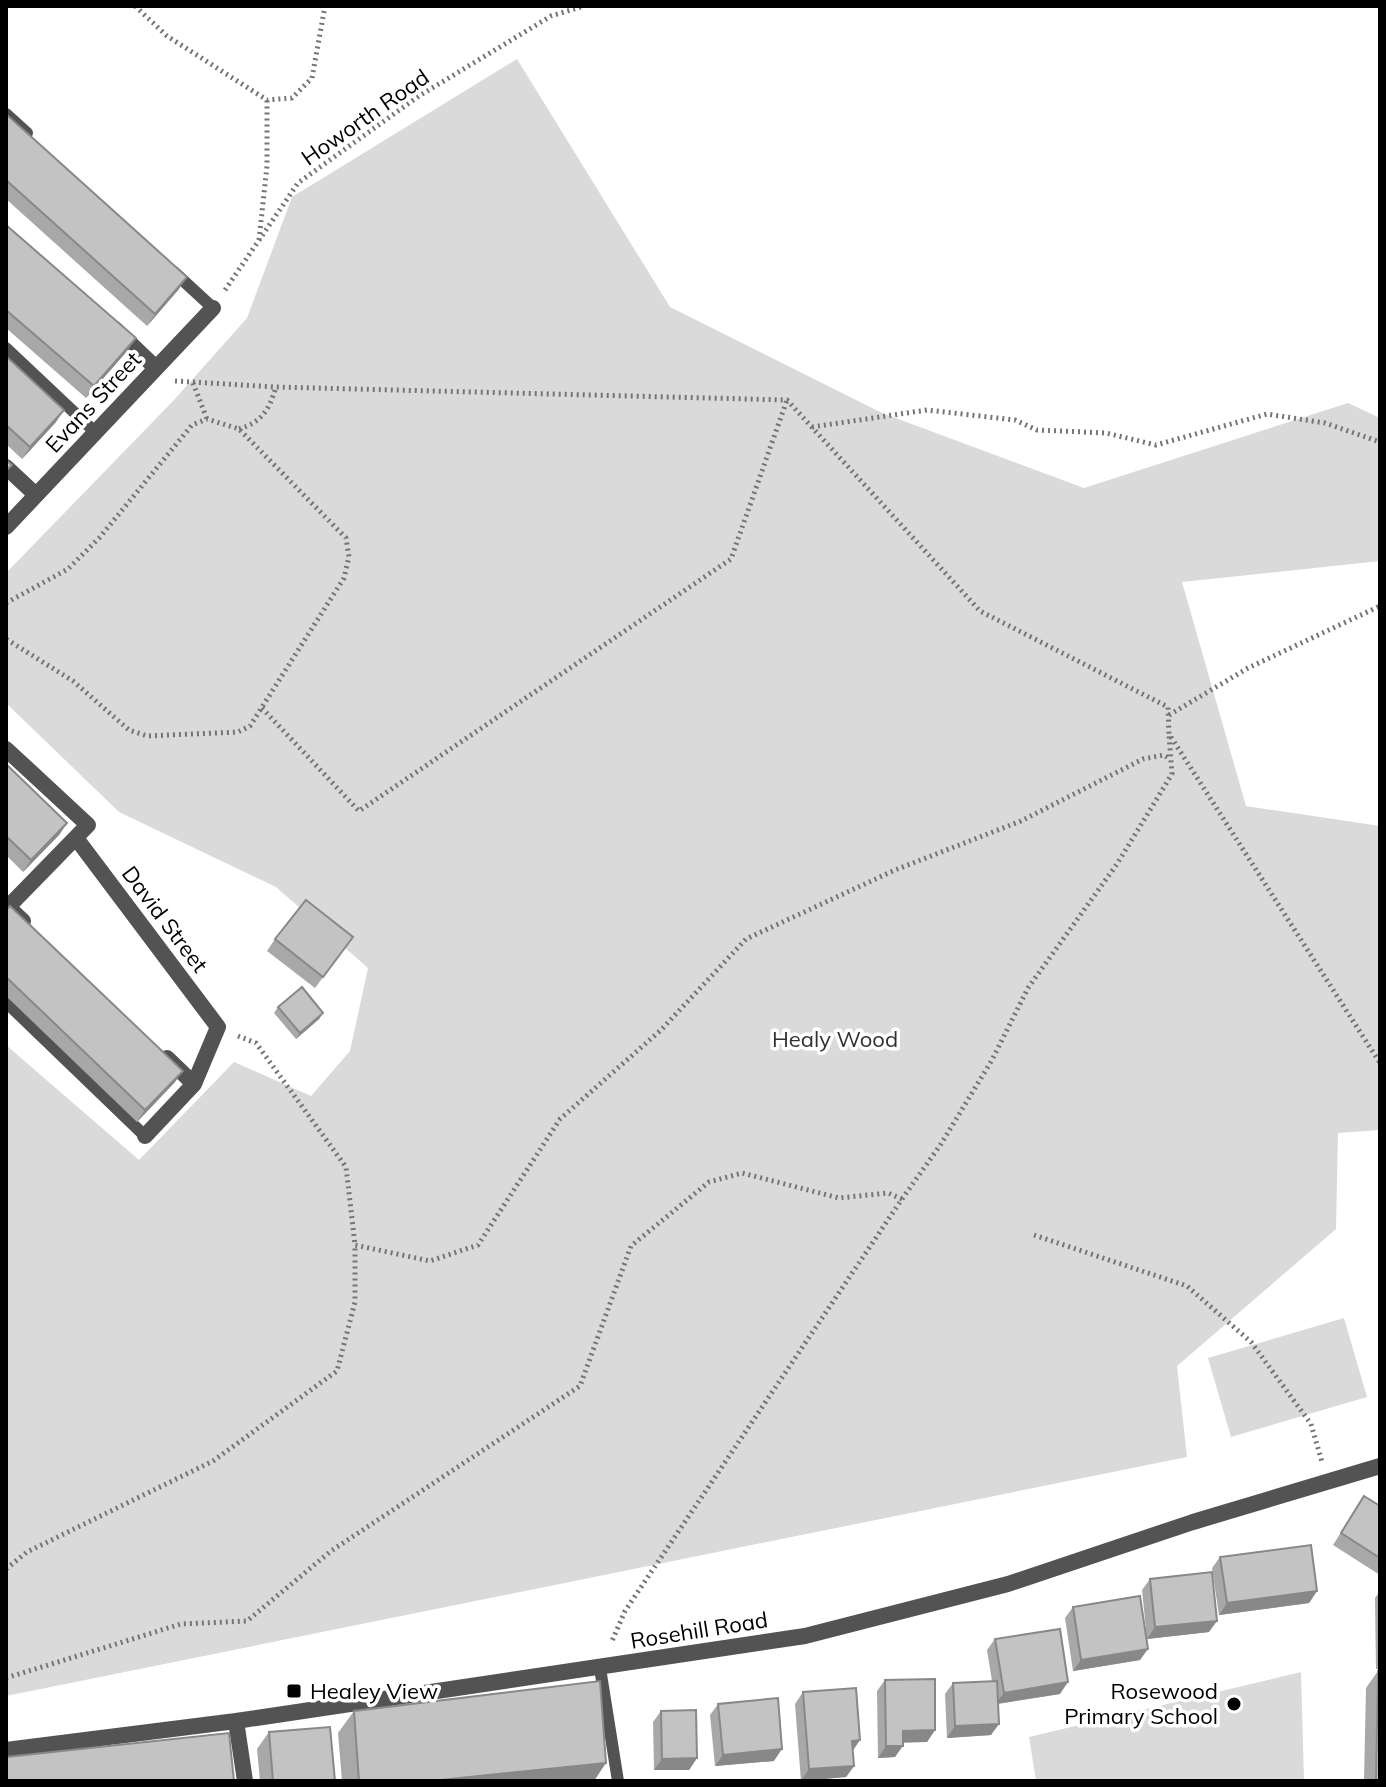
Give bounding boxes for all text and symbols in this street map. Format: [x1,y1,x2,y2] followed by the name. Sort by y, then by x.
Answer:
[296,63,434,171] street label: Howorth Road
[39,346,147,458] street label: Evans Street
[116,860,214,978] street label: David Street
[772,1025,898,1053] park label: Healy Wood
[628,1605,770,1655] street label: Rosehill Road
[310,1677,438,1705] place label: Healey View
[1064,1677,1218,1730] place label: Rosewood Primary School
[285,1682,303,1700] marker: Healey View
[1225,1695,1243,1713] marker: Rosewood Primary School

